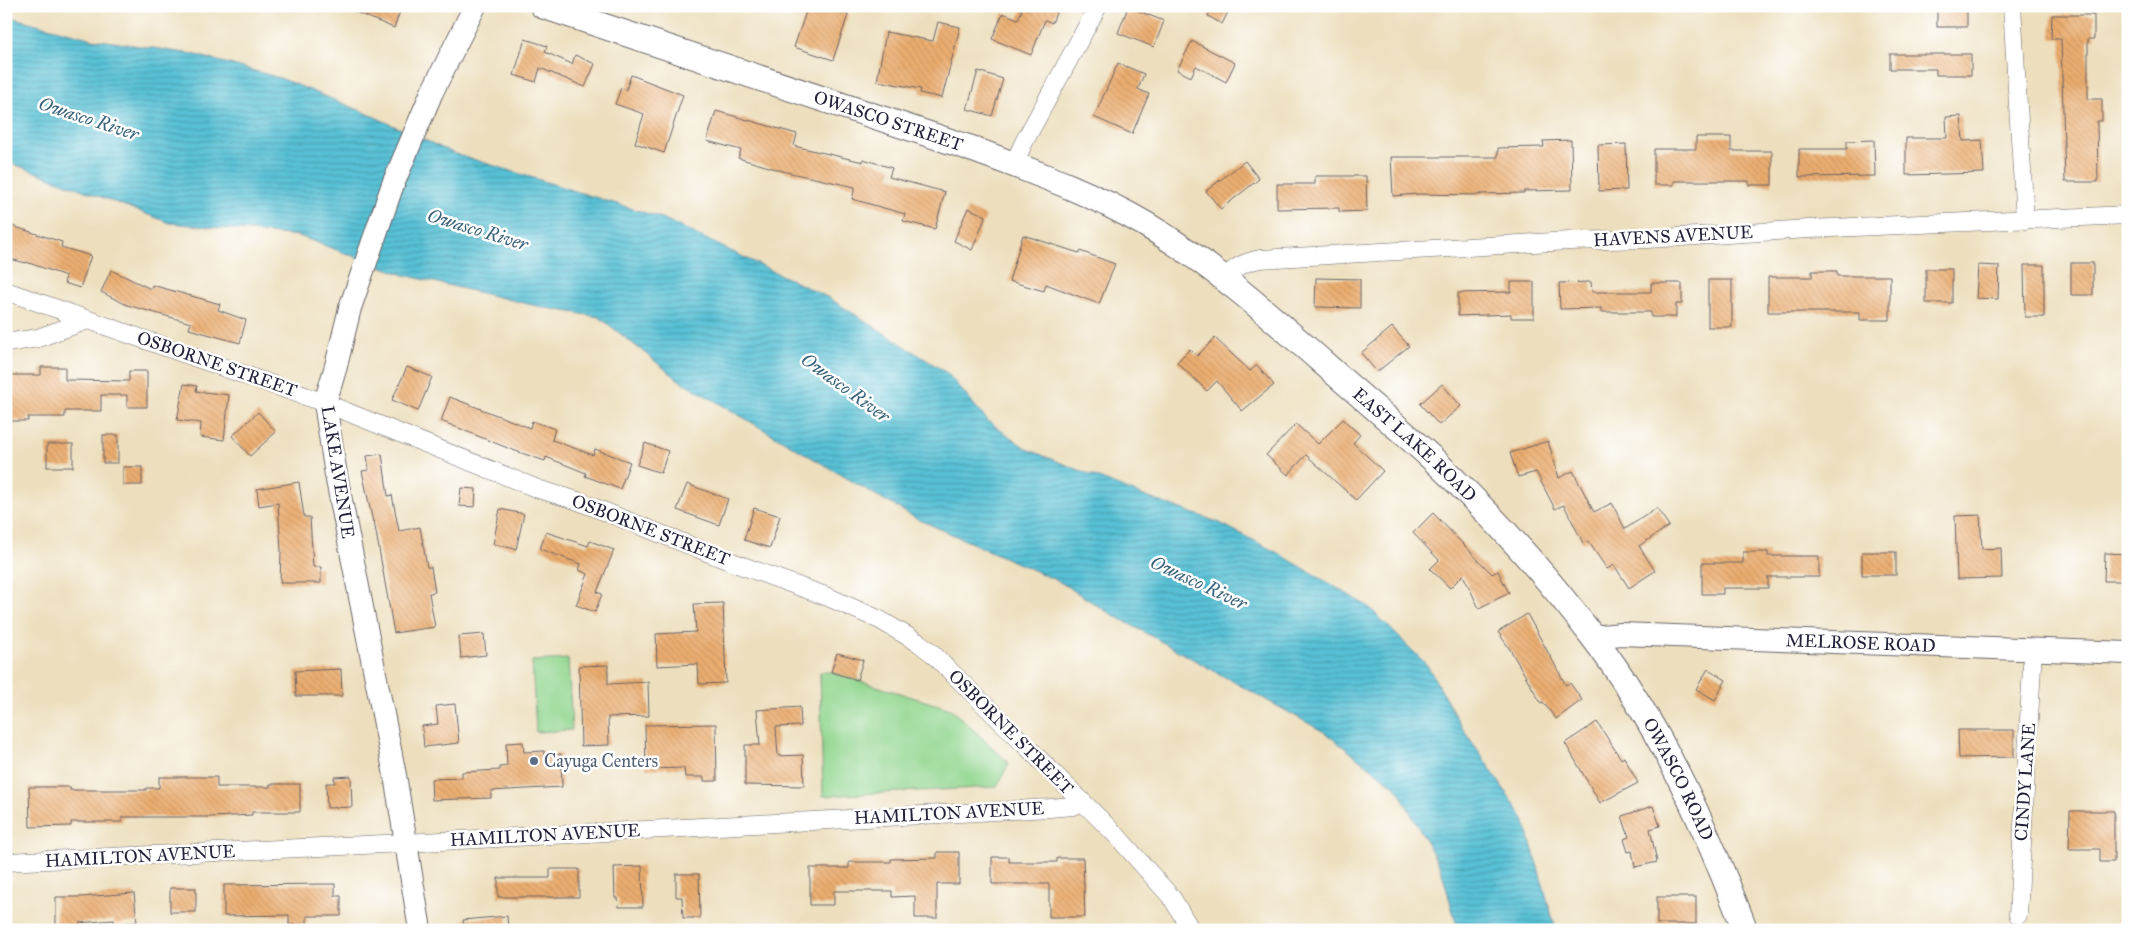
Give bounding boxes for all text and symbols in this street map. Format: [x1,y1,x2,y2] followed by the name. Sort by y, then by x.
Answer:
[811,86,966,156] street label: OWASCO STREET
[36,91,143,146] water label: Owasco River
[425,203,532,256] water label: Owasco River
[1593,221,1753,251] street label: HAVENS AVENUE
[134,326,300,402] street label: OSBORNE STREET
[797,348,895,428] water label: Owasco River
[1348,383,1481,506] street label: EAST LAKE ROAD
[317,404,359,540] street label: LAKE AVENUE
[569,490,733,570] street label: OSBORNE STREET
[1147,550,1252,615] water label: Owasco River
[1785,629,1936,657] street label: MELROSE ROAD
[944,665,1078,799] street label: OSBORNE STREET
[1638,714,1718,844] street label: OWASCO ROAD
[2010,722,2040,842] street label: CINDY LANE
[544,750,658,773] place label: Cayuga Centers
[528,755,540,767] marker: Cayuga Centers
[853,797,1045,829] street label: HAMILTON AVENUE
[449,819,641,851] street label: HAMILTON AVENUE
[44,840,236,872] street label: HAMILTON AVENUE

